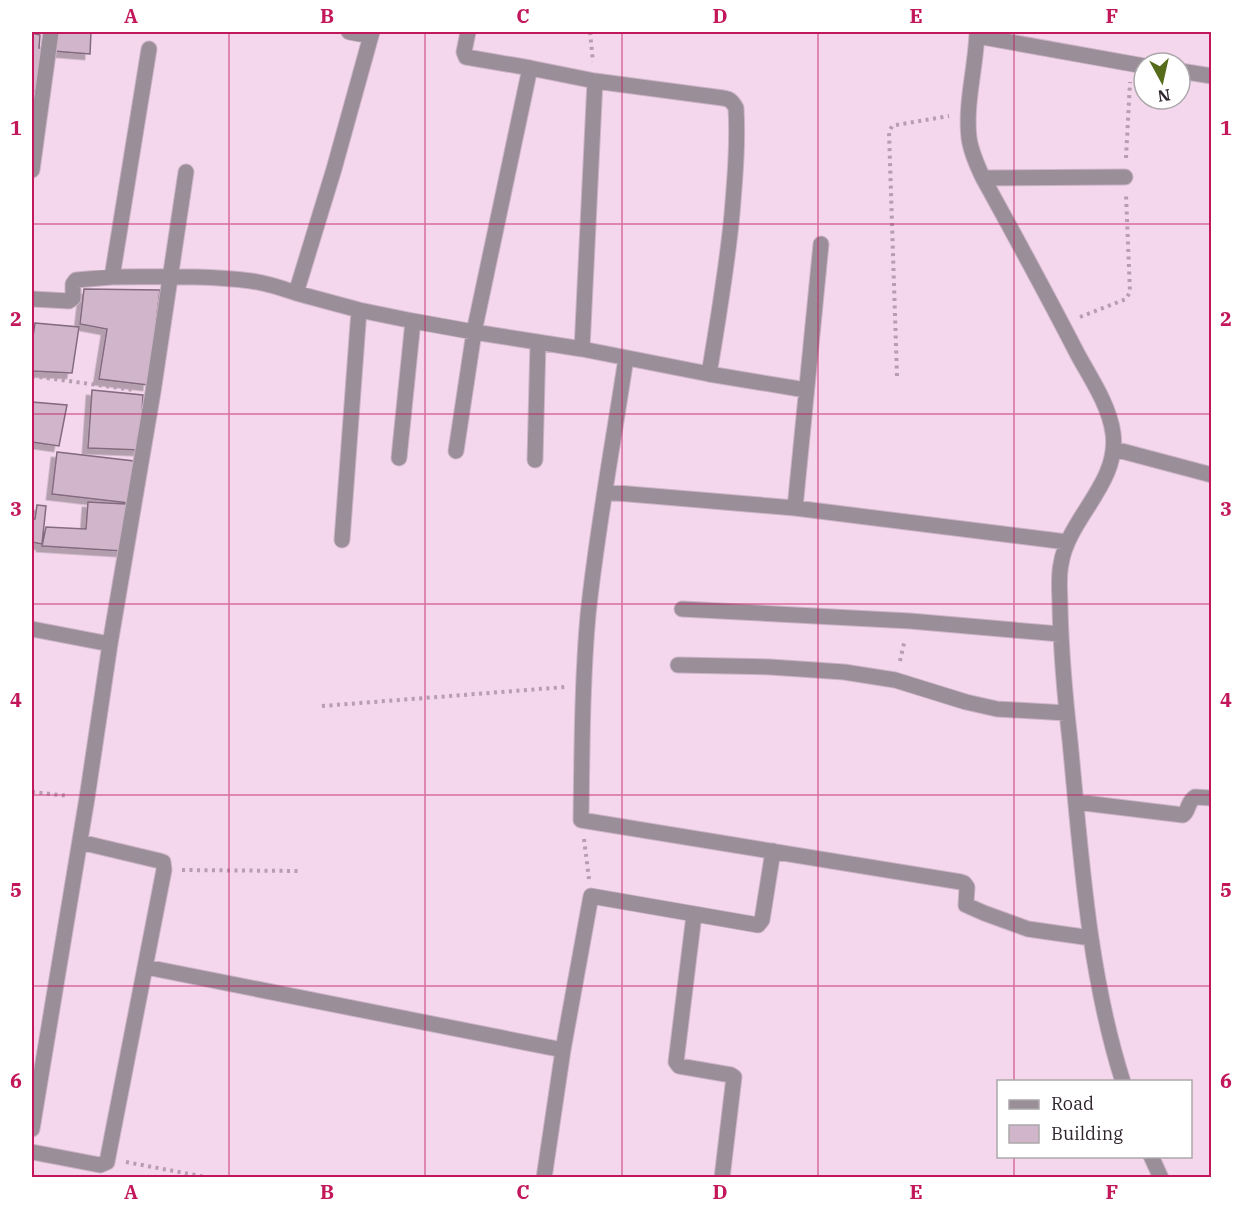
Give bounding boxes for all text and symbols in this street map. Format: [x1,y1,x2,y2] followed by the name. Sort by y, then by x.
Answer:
[124,2,138,29] text: A
[320,2,334,29] text: B
[516,2,530,29] text: C
[712,2,728,29] text: D
[909,2,923,29] text: E
[1106,2,1118,29] text: F
[1132,51,1192,111] north arrow
[1156,85,1172,107] text: N
[10,114,22,141] text: 1
[1220,114,1232,141] text: 1
[10,305,22,332] text: 2
[1220,305,1232,332] text: 2
[10,495,22,522] text: 3
[1220,495,1232,522] text: 3
[10,686,22,713] text: 4
[1220,686,1232,713] text: 4
[10,876,22,903] text: 5
[1220,876,1232,903] text: 5
[10,1067,22,1094] text: 6
[1220,1067,1232,1094] text: 6
[997,1080,1192,1158] legend
[1051,1092,1094,1115] text: Road
[1051,1122,1123,1145] text: Building
[124,1178,138,1205] text: A
[320,1178,334,1205] text: B
[516,1178,530,1205] text: C
[712,1178,728,1205] text: D
[909,1178,923,1205] text: E
[1106,1178,1118,1205] text: F

